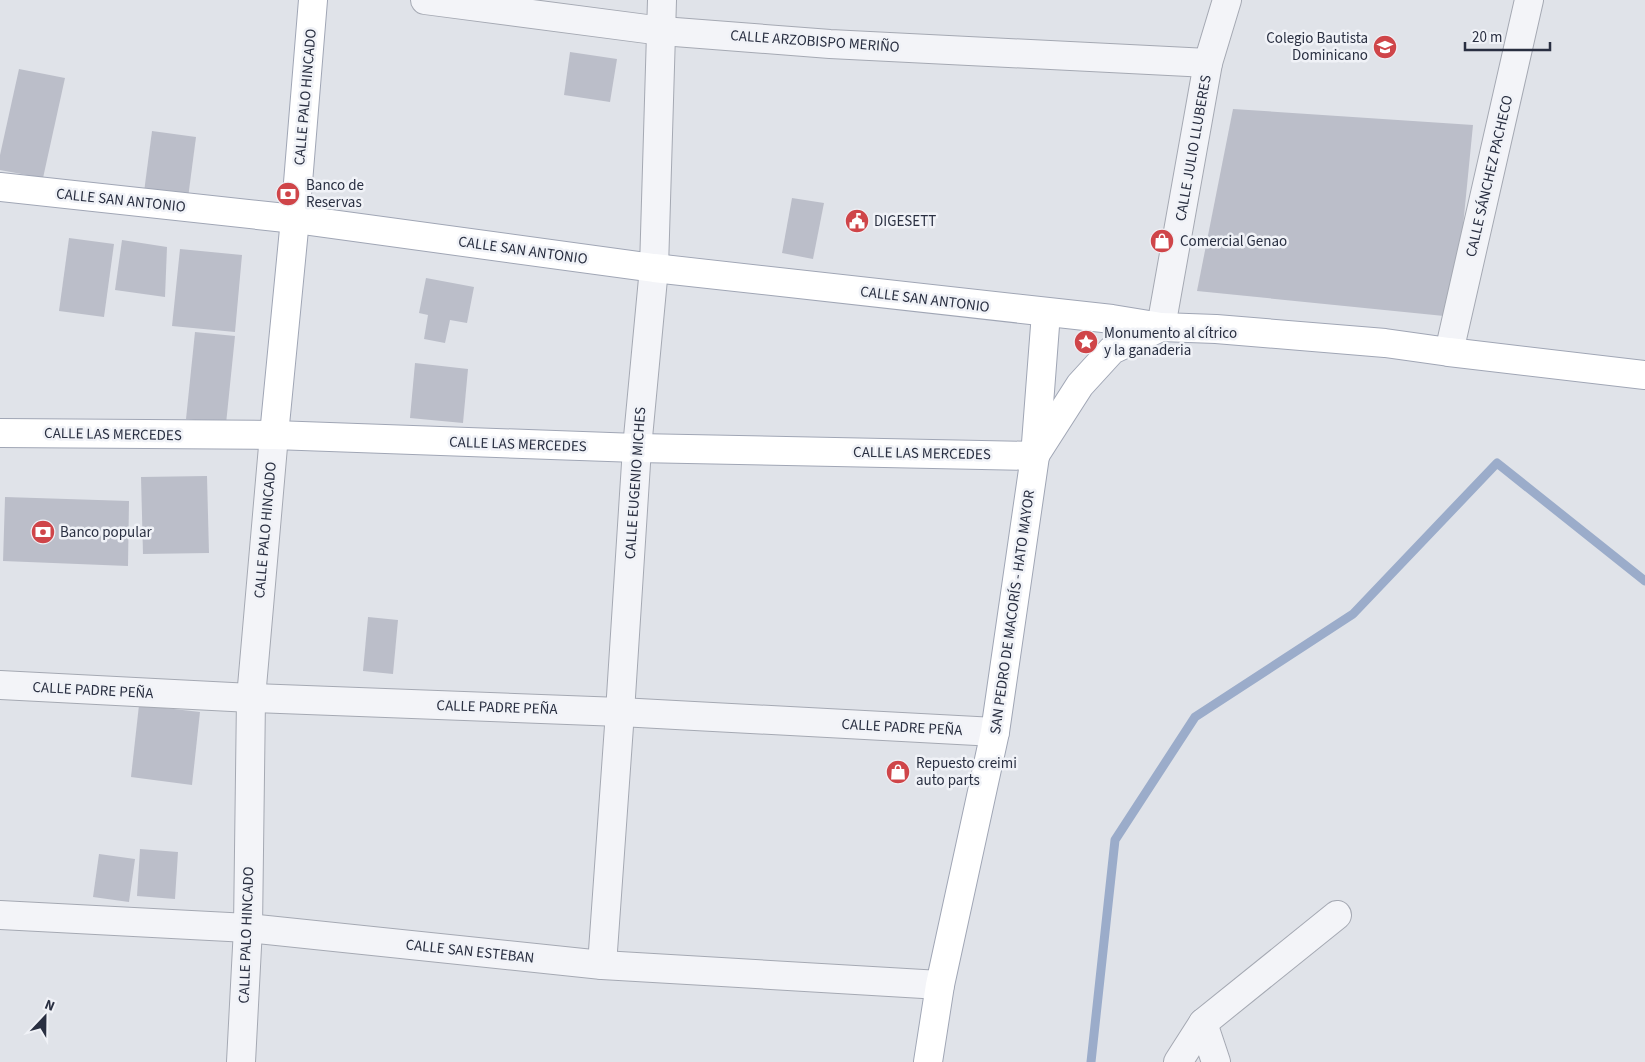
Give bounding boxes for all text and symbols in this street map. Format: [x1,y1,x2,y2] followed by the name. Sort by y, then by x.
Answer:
[1465,20,1550,52] scale bar
[730,25,900,58] street label: CALLE ARZOBISPO MERIÑO
[1472,27,1502,48] text: 20 m
[289,28,322,166] street label: CALLE PALO HINCADO
[1266,28,1368,66] place label: Colegio Bautista Dominicano
[1372,34,1398,60] school or university icon: Colegio Bautista Dominicano
[1170,73,1217,223] street label: CALLE JULIO LLUBERES
[1461,93,1518,259] street label: CALLE SÁNCHEZ PACHECO
[306,175,364,213] place label: Banco de Reservas
[275,181,301,207] bank icon: Banco de Reservas
[55,183,187,218] street label: CALLE SAN ANTONIO
[844,208,870,234] public building icon: DIGESETT
[874,211,936,232] place label: DIGESETT
[1149,228,1175,254] shop icon: Comercial Genao
[457,231,589,270] street label: CALLE SAN ANTONIO
[1180,231,1287,252] place label: Comercial Genao
[859,281,991,318] street label: CALLE SAN ANTONIO
[1104,323,1237,361] place label: Monumento al cítrico y la ganaderia
[1073,329,1099,355] place icon: Monumento al cítrico y la ganaderia
[620,406,651,560] street label: CALLE EUGENIO MICHES
[44,423,182,446] street label: CALLE LAS MERCEDES
[449,432,587,457] street label: CALLE LAS MERCEDES
[853,442,991,465] street label: CALLE LAS MERCEDES
[249,461,282,599] street label: CALLE PALO HINCADO
[985,488,1040,735] street label: SAN PEDRO DE MACORÍS - HATO MAYOR
[30,519,56,545] bank icon: Banco popular
[60,522,153,543] place label: Banco popular
[32,677,155,704] street label: CALLE PADRE PEÑA
[436,695,559,720] street label: CALLE PADRE PEÑA
[841,714,964,741] street label: CALLE PADRE PEÑA
[916,753,1017,791] place label: Repuesto creimi auto parts
[885,759,911,785] shop icon: Repuesto creimi auto parts
[234,866,259,1004] street label: CALLE PALO HINCADO
[405,934,535,969] street label: CALLE SAN ESTEBAN
[20,992,70,1042] north arrow
[41,995,58,1017] text: N

